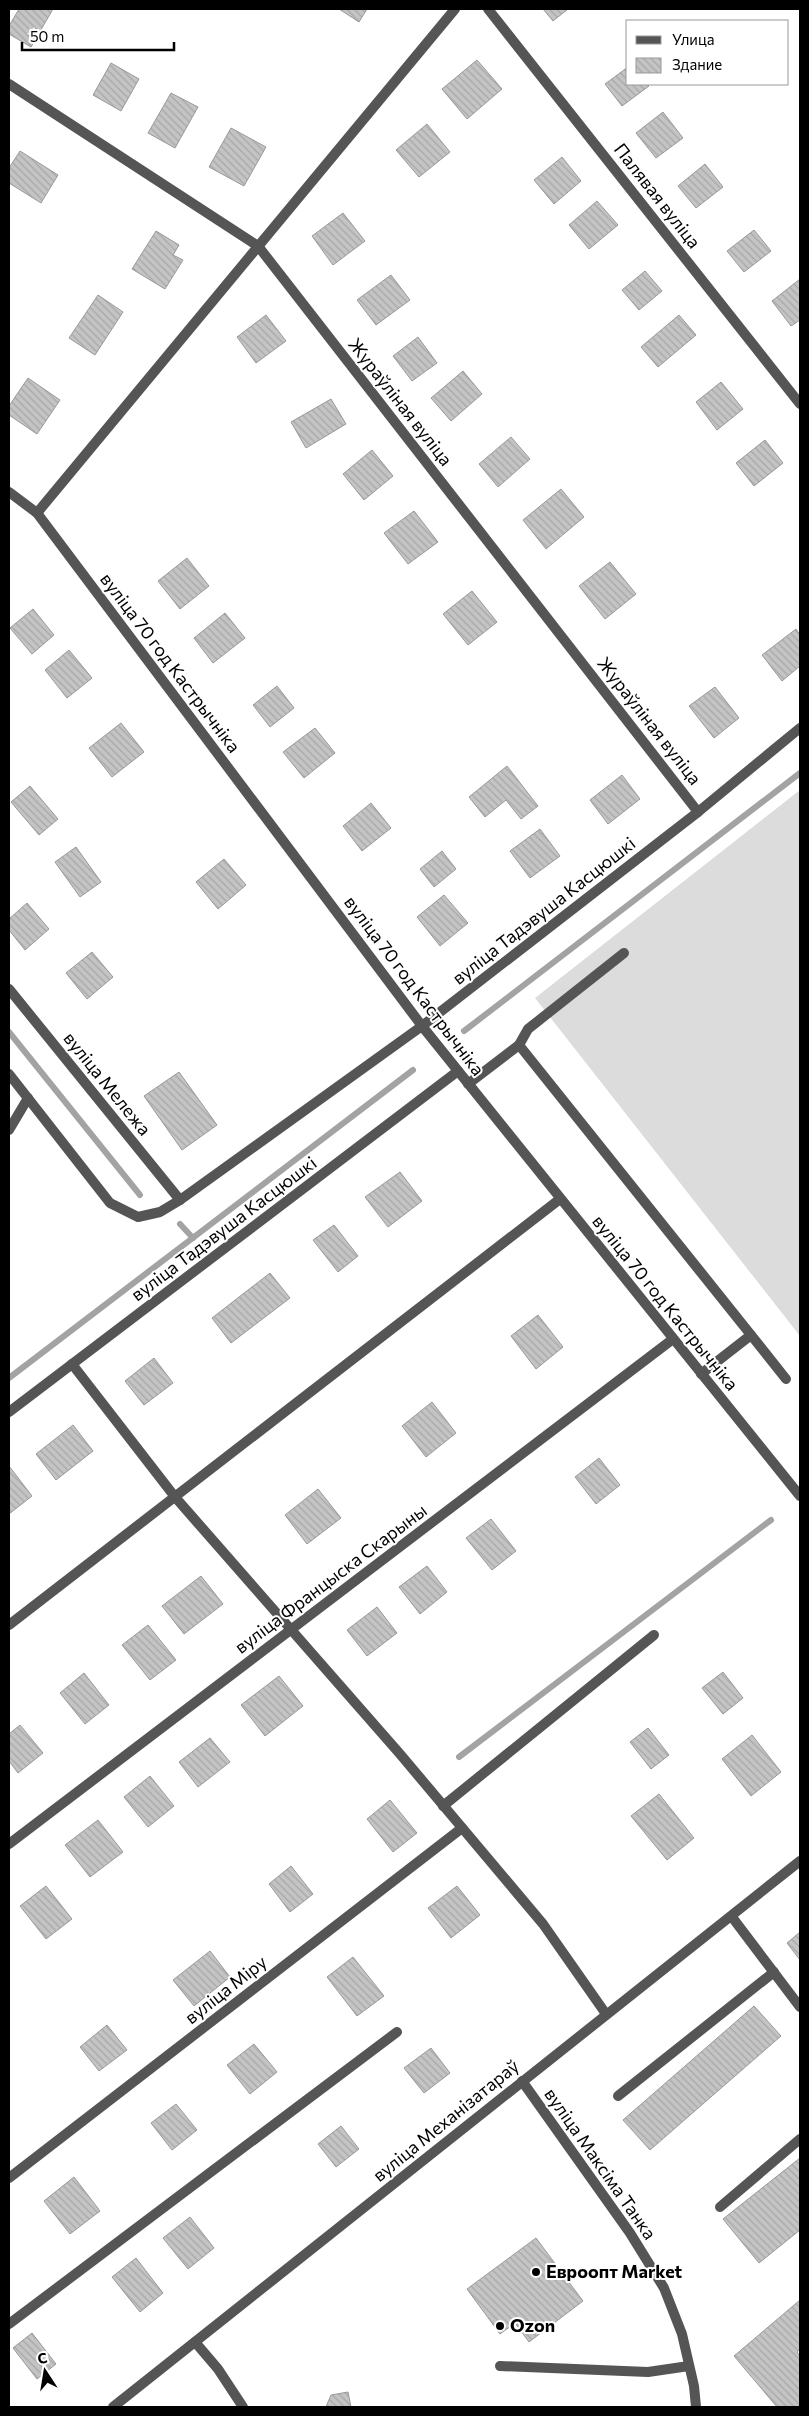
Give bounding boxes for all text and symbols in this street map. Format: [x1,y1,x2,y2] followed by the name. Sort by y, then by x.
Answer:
[22,20,175,52] scale bar
[626,20,789,85] legend
[30,27,64,45] text: 50 m
[672,30,714,48] text: Улица
[672,55,722,73] text: Здание
[610,138,706,252] street label: Палявая вуліца
[344,333,458,470] street label: Жураўліная вуліца
[96,568,246,757] street label: вуліца 70 год Кастрычніка
[593,652,707,789] street label: Жураўліная вуліца
[447,832,639,989] street label: вуліца Тадэвуша Касцюшкі
[340,891,490,1080] street label: вуліца 70 год Кастрычніка
[59,1027,156,1140] street label: вуліца Мележа
[126,1151,321,1305] street label: вуліца Тадэвуша Касцюшкі
[588,1210,743,1394] street label: вуліца 70 год Кастрычніка
[230,1499,431,1658] street label: вуліца Францыска Скарыны
[180,1950,271,2028] street label: вуліца Міру
[368,2054,523,2186] street label: вуліца Механізатараў
[540,2083,661,2243] street label: вуліца Максіма Танка
[546,2260,683,2282] place label: Евроопт Market
[530,2266,542,2278] marker: Евроопт Market
[510,2314,555,2336] place label: Ozon
[494,2320,506,2332] marker: Ozon
[20,2346,70,2396] north arrow
[36,2348,49,2367] text: С

